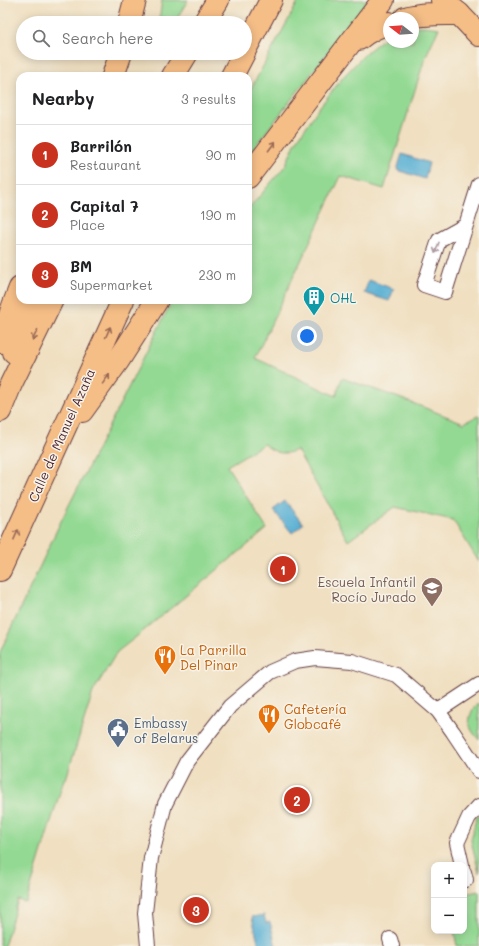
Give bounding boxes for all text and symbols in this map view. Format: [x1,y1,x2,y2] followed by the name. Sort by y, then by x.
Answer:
[383,12,419,48] north arrow
[16,16,252,60] search box
[30,27,52,49] icon: search
[62,28,153,48] text: Search here
[32,87,94,109] text: Nearby
[181,90,236,107] text: 3 results
[70,136,132,156] text: Barrilón
[267,140,276,151] one-way arrow
[42,146,48,163] text: 1
[206,146,236,163] text: 90 m
[70,156,141,173] text: Restaurant
[70,196,139,216] text: Capital 7
[41,206,49,223] text: 2
[200,206,236,223] text: 190 m
[70,216,105,233] text: Place
[433,241,440,254] one-way arrow
[70,256,92,276] text: BM
[41,266,49,283] text: 3
[199,266,236,283] text: 230 m
[70,276,153,293] text: Supermarket
[301,284,327,317] building icon: OHL
[330,289,357,306] place label: OHL
[105,326,112,338] one-way arrow
[297,326,317,346] your location
[31,329,38,341] one-way arrow
[24,366,98,504] street label: Calle de Manuel Azaña
[101,374,110,385] one-way arrow
[13,529,20,541] one-way arrow
[270,554,296,584] pin: 1
[318,573,416,605] place label: Escuela Infantil Rocío Jurado
[419,575,445,608] school or university icon: Escuela Infantil Rocío Jurado
[180,641,247,673] place label: La Parrilla Del Pinar
[152,643,178,676] restaurant icon: La Parrilla Del Pinar
[284,700,347,732] place label: Cafetería Globcafé
[256,702,282,735] restaurant icon: Cafetería Globcafé
[134,714,198,746] place label: Embassy of Belarus
[105,716,131,749] public building icon: Embassy of Belarus
[284,785,310,815] pin: 2
[431,862,467,934] map controls
[431,862,467,898] button: +
[183,895,209,925] pin: 3
[431,898,467,934] button: −

